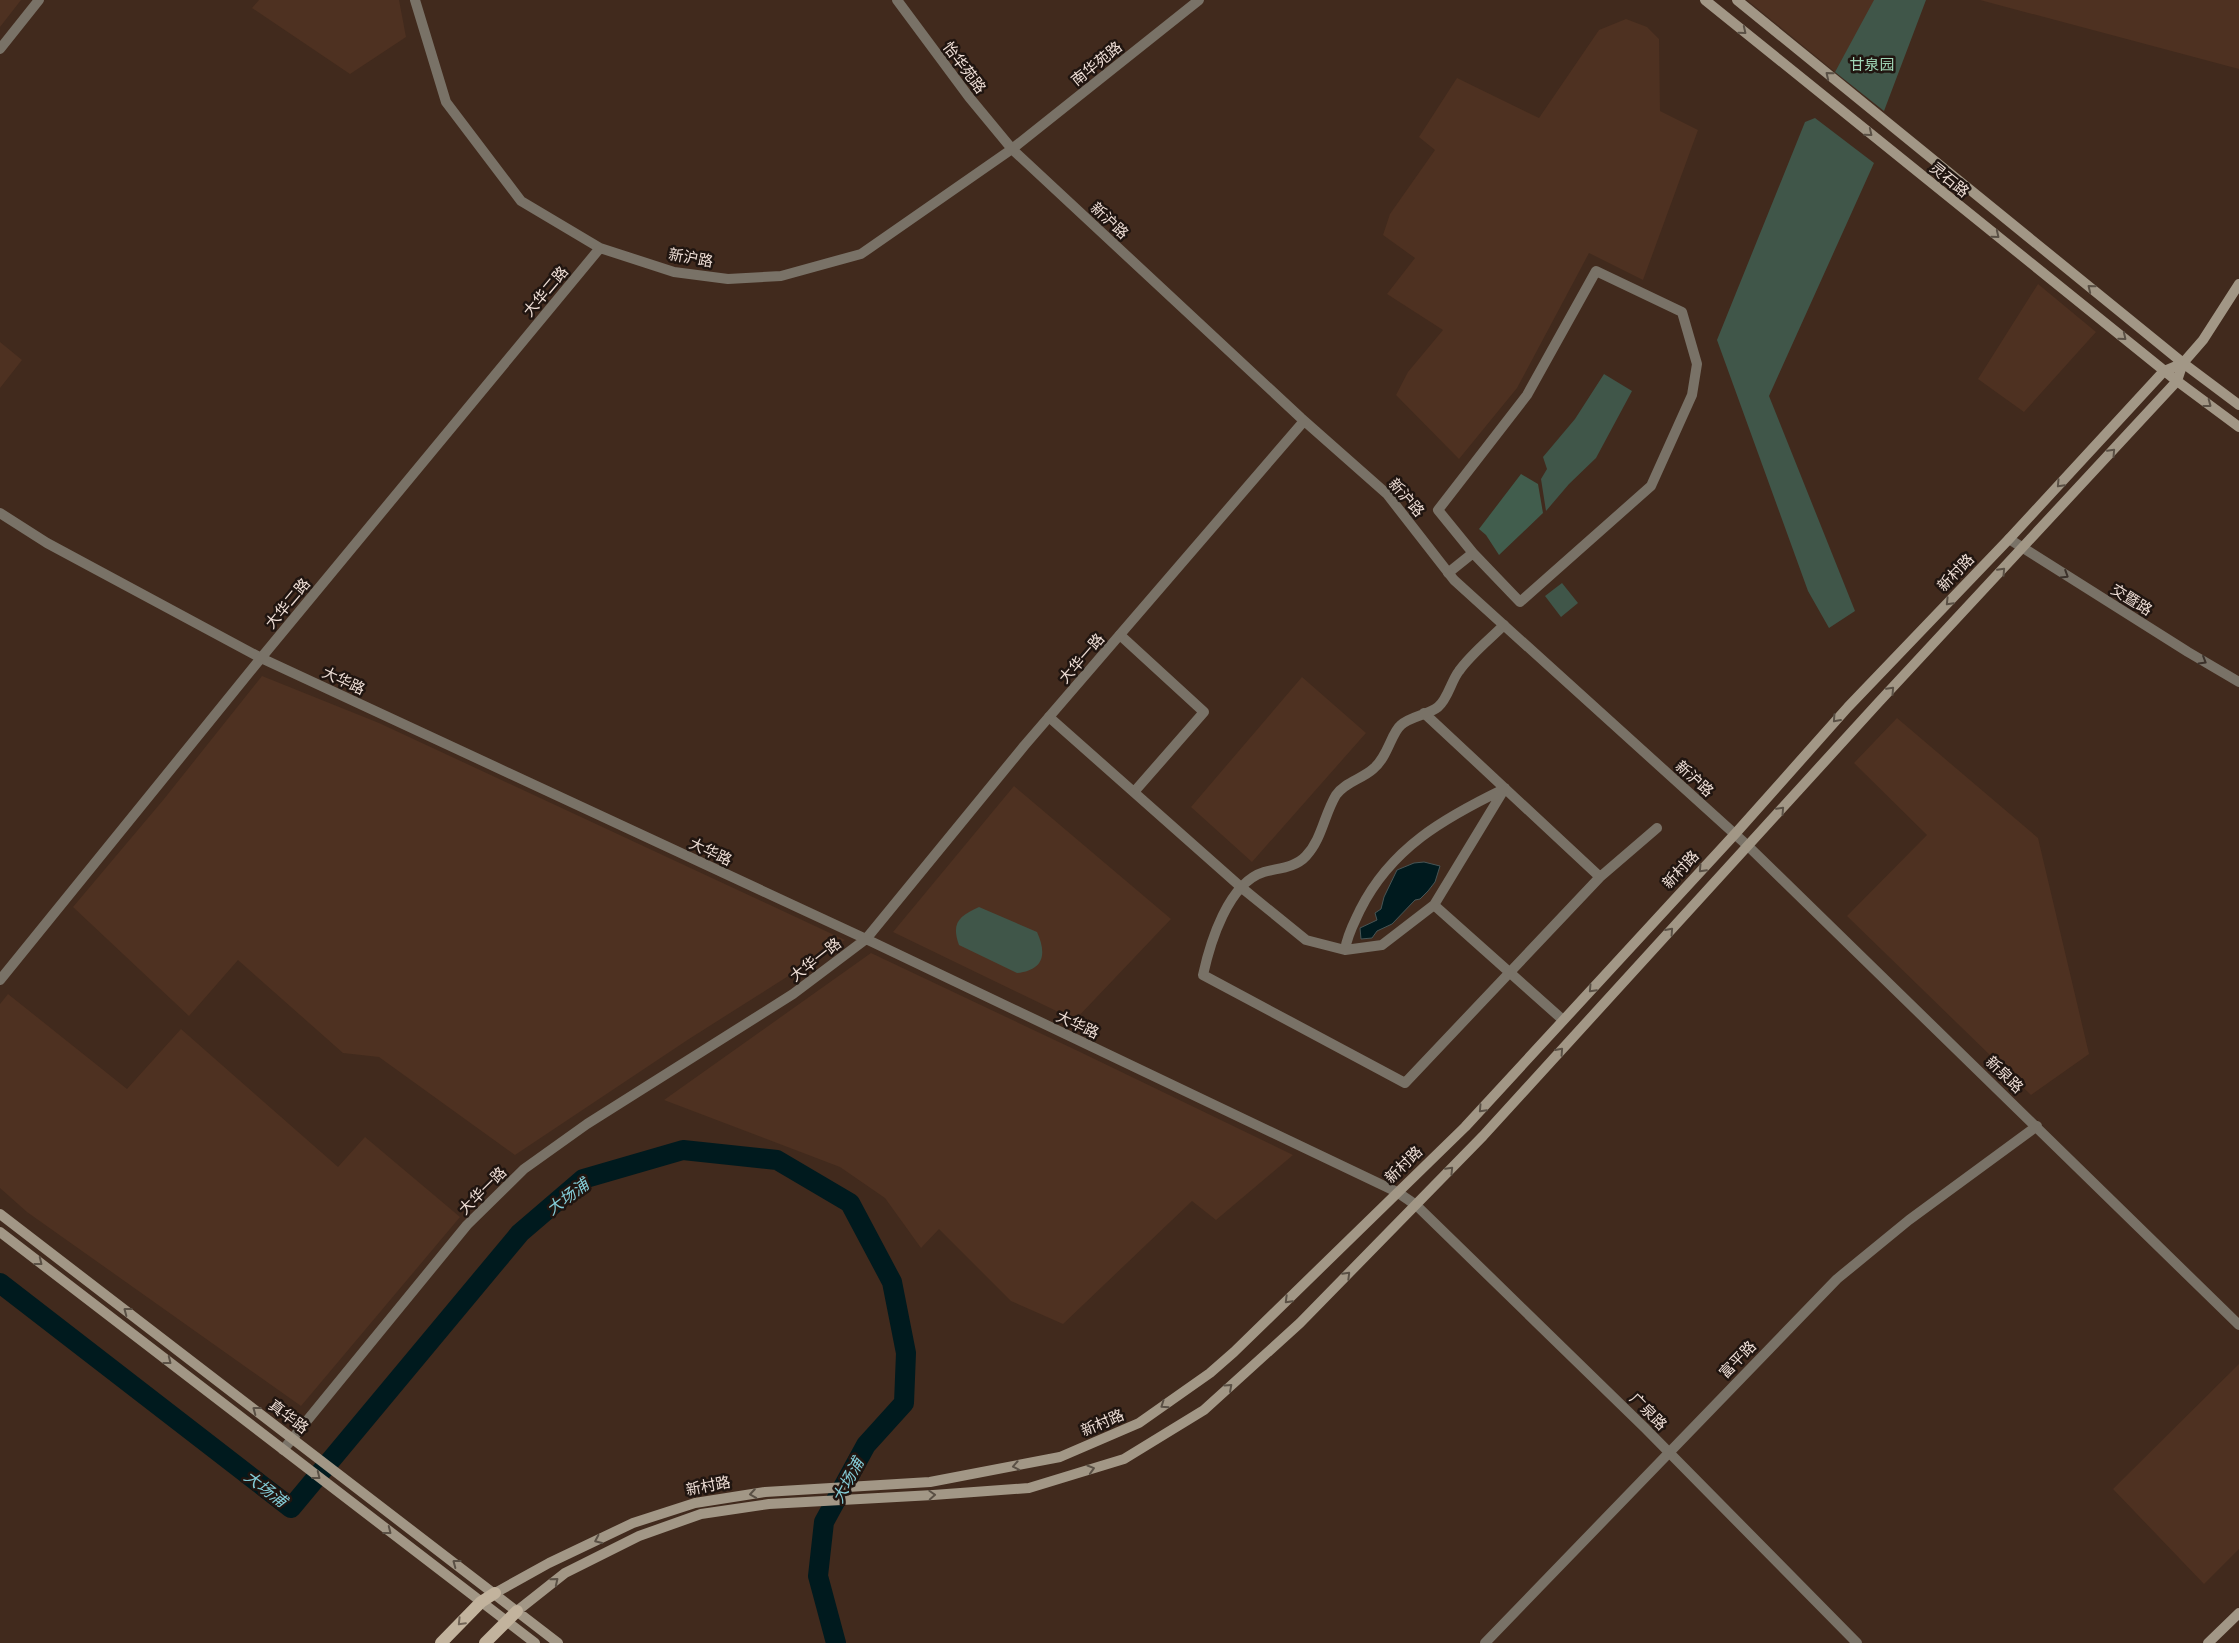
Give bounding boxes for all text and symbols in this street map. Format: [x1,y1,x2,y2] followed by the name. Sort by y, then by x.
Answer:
[1737,25,1746,33] one-way arrow
[1067,37,1125,89] street label: 南华苑路
[940,38,990,96] street label: 怡华苑路
[1849,55,1895,73] park label: 甘泉园
[1826,72,1835,80] one-way arrow
[1864,128,1873,137] one-way arrow
[1927,158,1973,200] street label: 灵石路
[1087,198,1133,242] street label: 新沪路
[1990,229,1999,237] one-way arrow
[667,244,715,270] street label: 新沪路
[519,262,571,320] street label: 大华二路
[2088,285,2097,293] one-way arrow
[2117,331,2126,340] one-way arrow
[2202,398,2212,407] one-way arrow
[2106,448,2115,457] one-way arrow
[1385,474,1429,520] street label: 新沪路
[2057,478,2066,487] one-way arrow
[1933,550,1977,594] street label: 新村路
[1996,568,2005,577] one-way arrow
[2060,568,2069,578] one-way arrow
[261,574,313,632] street label: 大华二路
[2108,579,2156,619] street label: 交暨路
[1946,596,1955,605] one-way arrow
[1055,629,1107,687] street label: 大华一路
[2197,655,2206,665] one-way arrow
[320,662,368,698] street label: 大华路
[1885,686,1894,695] one-way arrow
[1833,714,1842,723] one-way arrow
[1672,756,1718,800] street label: 新沪路
[1775,806,1784,815] one-way arrow
[687,833,735,869] street label: 大华路
[1658,846,1702,892] street label: 新村路
[1699,864,1708,873] one-way arrow
[1664,928,1673,937] one-way arrow
[786,933,844,985] street label: 大华一路
[1588,983,1597,992] one-way arrow
[1054,1006,1102,1042] street label: 大华路
[1554,1048,1563,1057] one-way arrow
[1983,1052,2027,1096] street label: 新泉路
[1478,1103,1487,1112] one-way arrow
[1381,1142,1425,1186] street label: 新村路
[454,1162,510,1218] street label: 大华一路
[1444,1167,1453,1176] one-way arrow
[542,1172,594,1218] water label: 大场浦
[33,1256,43,1265] one-way arrow
[1341,1272,1350,1281] one-way arrow
[1284,1294,1293,1303] one-way arrow
[124,1308,133,1316] one-way arrow
[1715,1337,1759,1381] street label: 富平路
[162,1355,171,1364] one-way arrow
[1224,1384,1233,1393] one-way arrow
[1627,1389,1671,1433] street label: 广泉路
[266,1395,312,1437] street label: 真华路
[1161,1399,1170,1408] one-way arrow
[1078,1405,1126,1439] street label: 新村路
[253,1407,262,1415] one-way arrow
[827,1452,868,1506] water label: 大场浦
[1011,1460,1020,1471] one-way arrow
[1087,1465,1095,1475] one-way arrow
[241,1466,293,1512] water label: 大场浦
[311,1470,321,1479] one-way arrow
[684,1472,732,1498] street label: 新村路
[749,1488,758,1498] one-way arrow
[928,1490,936,1501] one-way arrow
[383,1525,392,1534] one-way arrow
[595,1533,604,1543] one-way arrow
[452,1560,462,1569] one-way arrow
[549,1578,558,1586] one-way arrow
[458,1617,467,1626] one-way arrow

